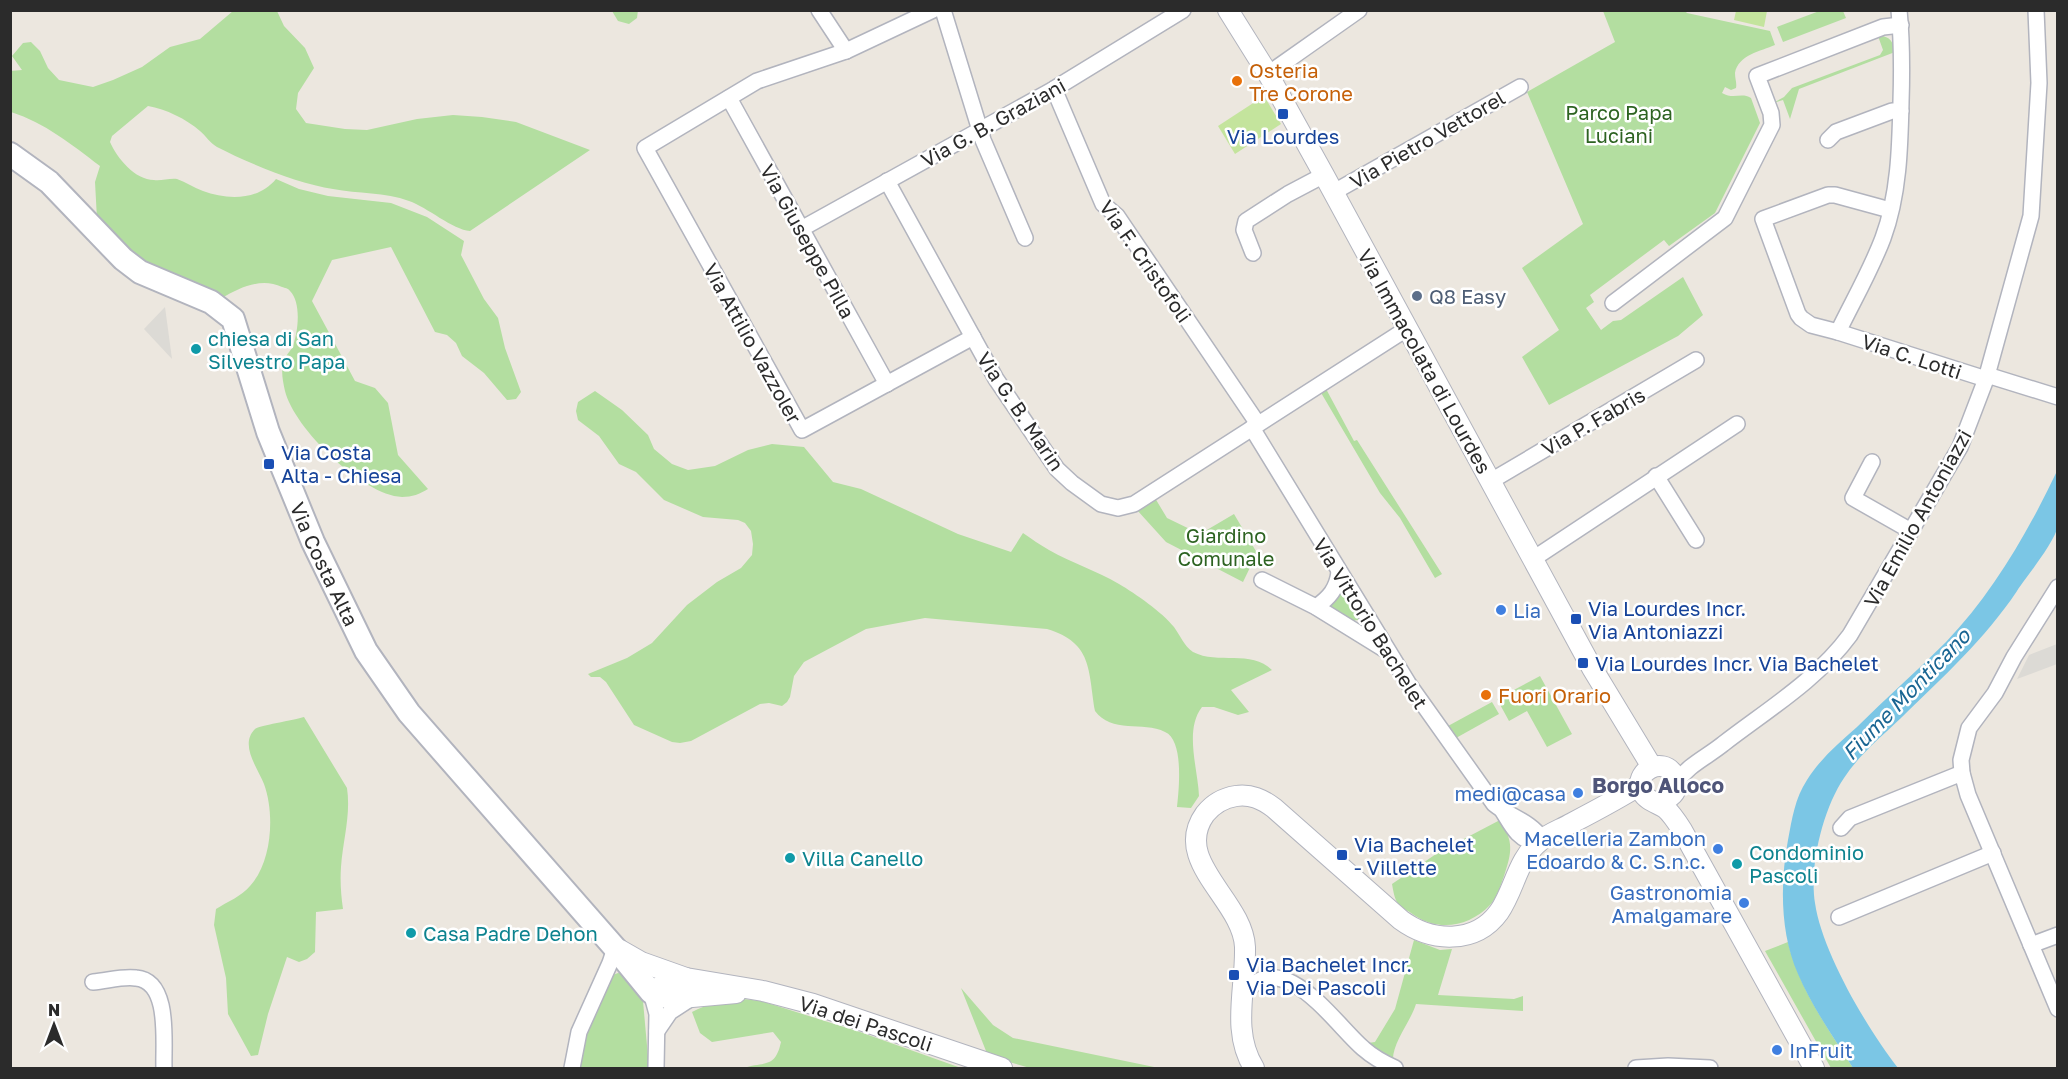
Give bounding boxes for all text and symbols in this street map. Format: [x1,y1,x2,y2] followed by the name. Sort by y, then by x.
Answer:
[1249,58,1353,105] place label: Osteria Tre Corone
[917,72,1069,172] street label: Via G. B. Graziani
[1230,74,1244,88] marker: Osteria Tre Corone
[1345,85,1509,193] street label: Via Pietro Vettorel
[1565,100,1673,147] park label: Parco Papa Luciani
[1276,107,1290,121] marker: Via Lourdes
[1227,124,1339,148] place label: Via Lourdes
[756,160,860,322] street label: Via Giuseppe Pilla
[1095,195,1197,327] street label: Via F. Cristofoli
[1353,245,1497,477] street label: Via Immacolata di Lourdes
[699,259,807,427] street label: Via Attilio Vazzoler
[1429,284,1506,308] place label: Q8 Easy
[1410,289,1424,303] marker: Q8 Easy
[208,326,346,373] place label: chiesa di San Silvestro Papa
[1859,329,1965,383] street label: Via C. Lotti
[189,342,203,356] marker: chiesa di San Silvestro Papa
[972,347,1070,475] street label: Via G. B. Marin
[1537,382,1649,460] street label: Via P. Fabris
[1858,425,1976,611] street label: Via Emilio Antoniazzi
[281,440,402,487] place label: Via Costa Alta - Chiesa
[262,457,276,471] marker: Via Costa Alta - Chiesa
[286,498,364,630] street label: Via Costa Alta
[1178,523,1274,570] park label: Giardino Comunale
[1309,533,1433,713] street label: Via Vittorio Bachelet
[1588,596,1746,643] place label: Via Lourdes Incr. Via Antoniazzi
[1513,598,1541,622] place label: Lia
[1494,603,1508,617] marker: Lia
[1569,612,1583,626] marker: Via Lourdes Incr. Via Antoniazzi
[1837,622,1976,765] water label: Fiume Monticano
[1595,651,1879,675] place label: Via Lourdes Incr. Via Bachelet
[1576,656,1590,670] marker: Via Lourdes Incr. Via Bachelet
[1498,683,1611,707] place label: Fuori Orario
[1479,688,1493,702] marker: Fuori Orario
[1592,772,1724,798] district label: Borgo Alloco
[1455,781,1566,805] place label: medi@casa
[1571,786,1585,800] marker: medi@casa
[1524,826,1706,873] place label: Macelleria Zambon Edoardo & C. S.n.c.
[1354,832,1474,879] place label: Via Bachelet - Villette
[1749,840,1864,887] place label: Condominio Pascoli
[1711,842,1725,856] marker: Macelleria Zambon Edoardo & C. S.n.c.
[802,846,923,870] place label: Villa Canello
[1335,848,1349,862] marker: Via Bachelet - Villette
[783,851,797,865] marker: Villa Canello
[1730,857,1744,871] marker: Condominio Pascoli
[1610,880,1732,927] place label: Gastronomia Amalgamare
[1737,896,1751,910] marker: Gastronomia Amalgamare
[423,921,598,945] place label: Casa Padre Dehon
[404,926,418,940] marker: Casa Padre Dehon
[1246,952,1412,999] place label: Via Bachelet Incr. Via Dei Pascoli
[1227,968,1241,982] marker: Via Bachelet Incr. Via Dei Pascoli
[796,990,936,1056] street label: Via dei Pascoli
[24,995,84,1055] north arrow
[48,1000,60,1020] text: N
[1789,1038,1853,1062] place label: InFruit
[1770,1043,1784,1057] marker: InFruit

